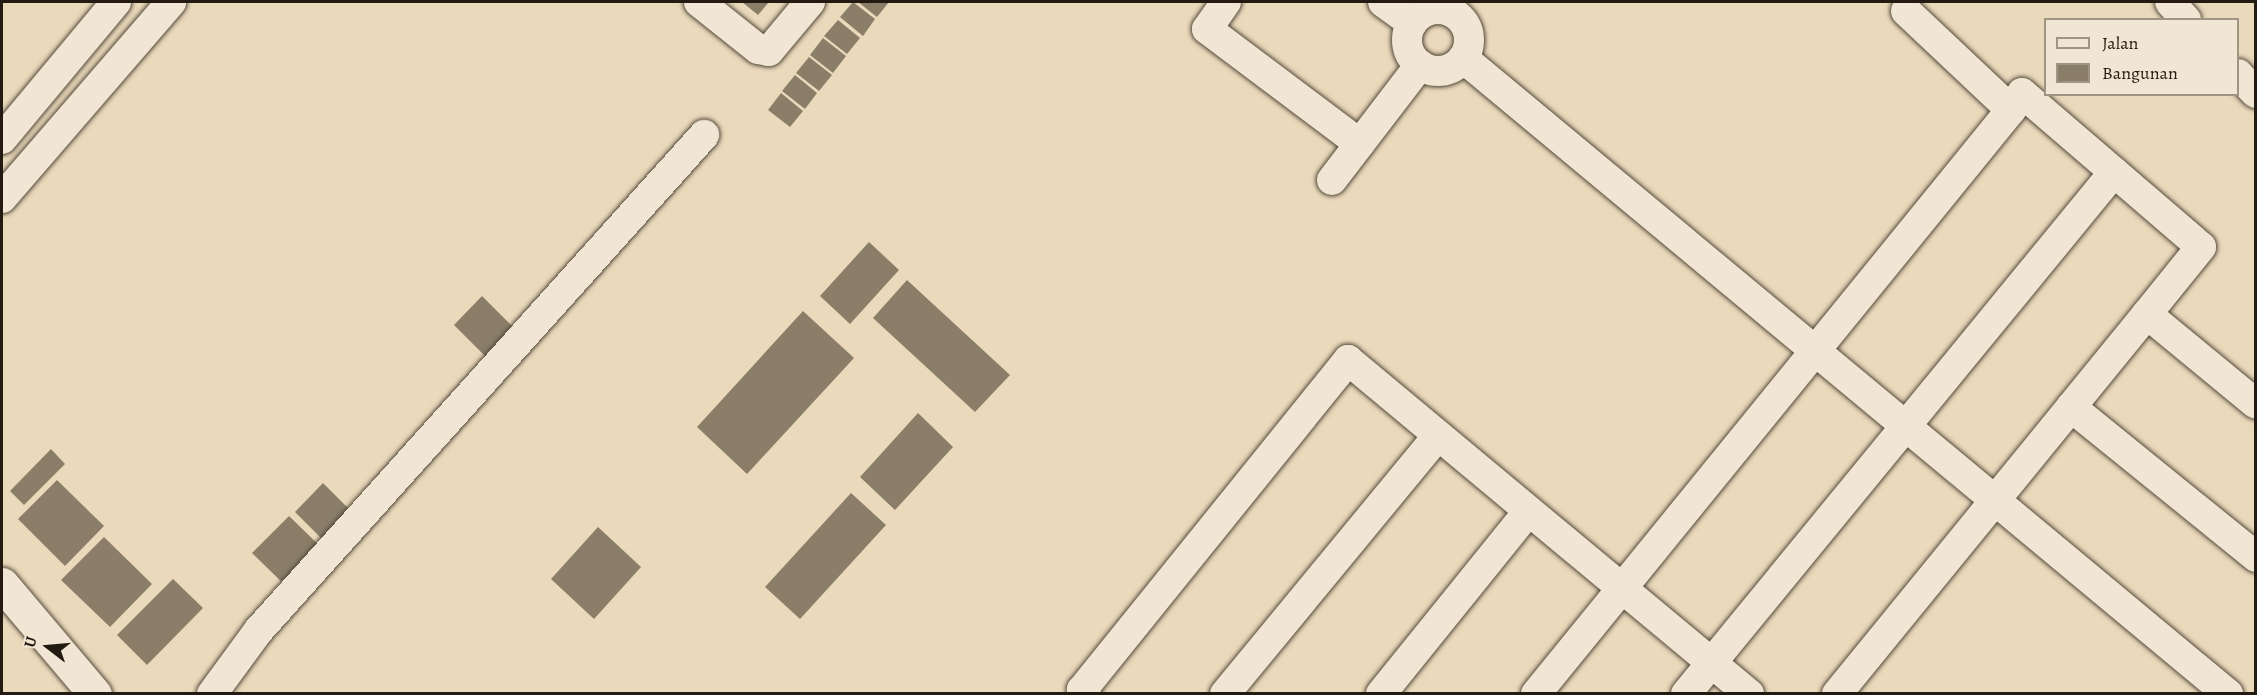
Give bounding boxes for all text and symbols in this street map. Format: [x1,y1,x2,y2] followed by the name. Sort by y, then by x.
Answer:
[2044,18,2239,96] legend
[2102,31,2138,55] text: Jalan
[2102,61,2178,85] text: Bangunan
[18,617,78,677] north arrow
[19,634,43,650] text: U

